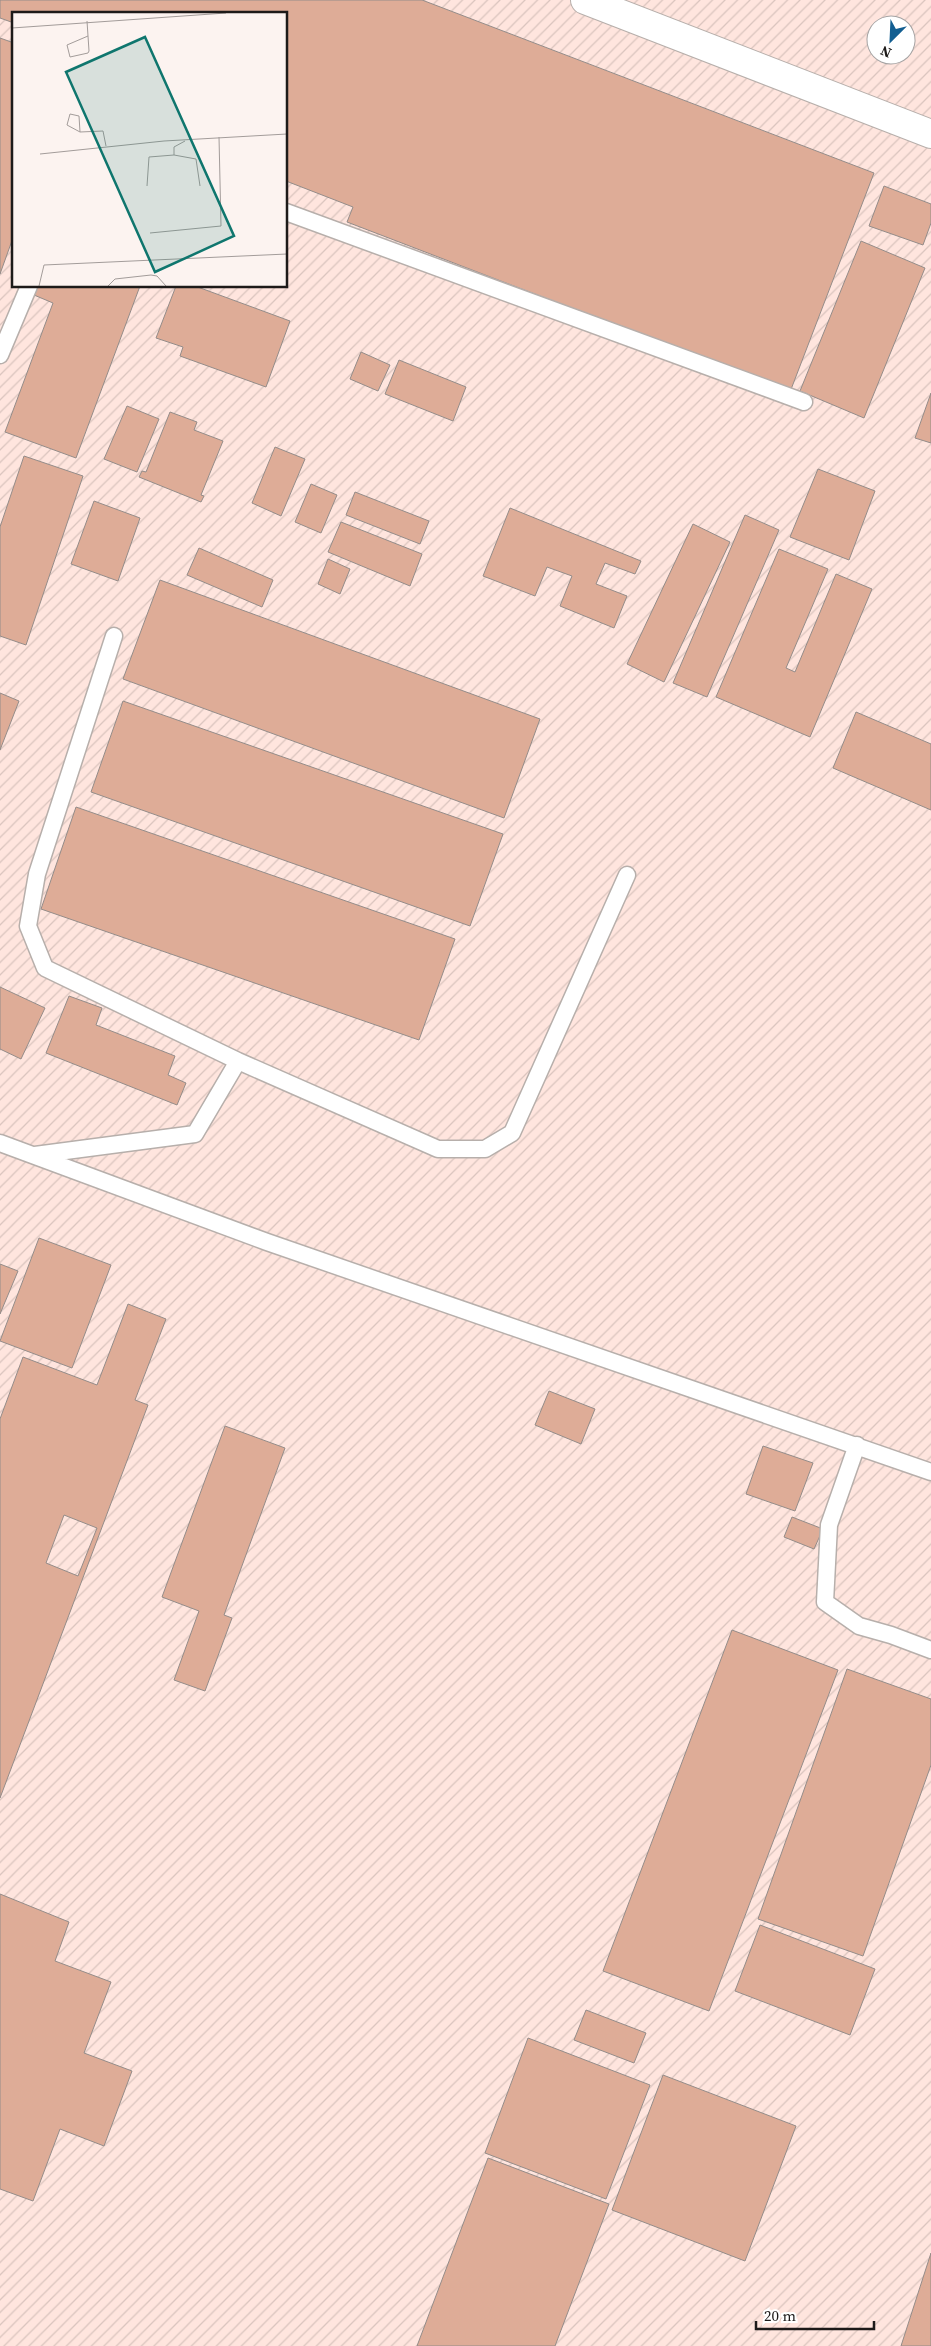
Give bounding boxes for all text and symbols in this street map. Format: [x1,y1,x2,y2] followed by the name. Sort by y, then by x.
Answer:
[12,12,288,288] inset map
[866,15,916,65] north arrow
[877,41,894,63] text: N
[756,2298,874,2330] scale bar
[764,2305,796,2326] text: 20 m

